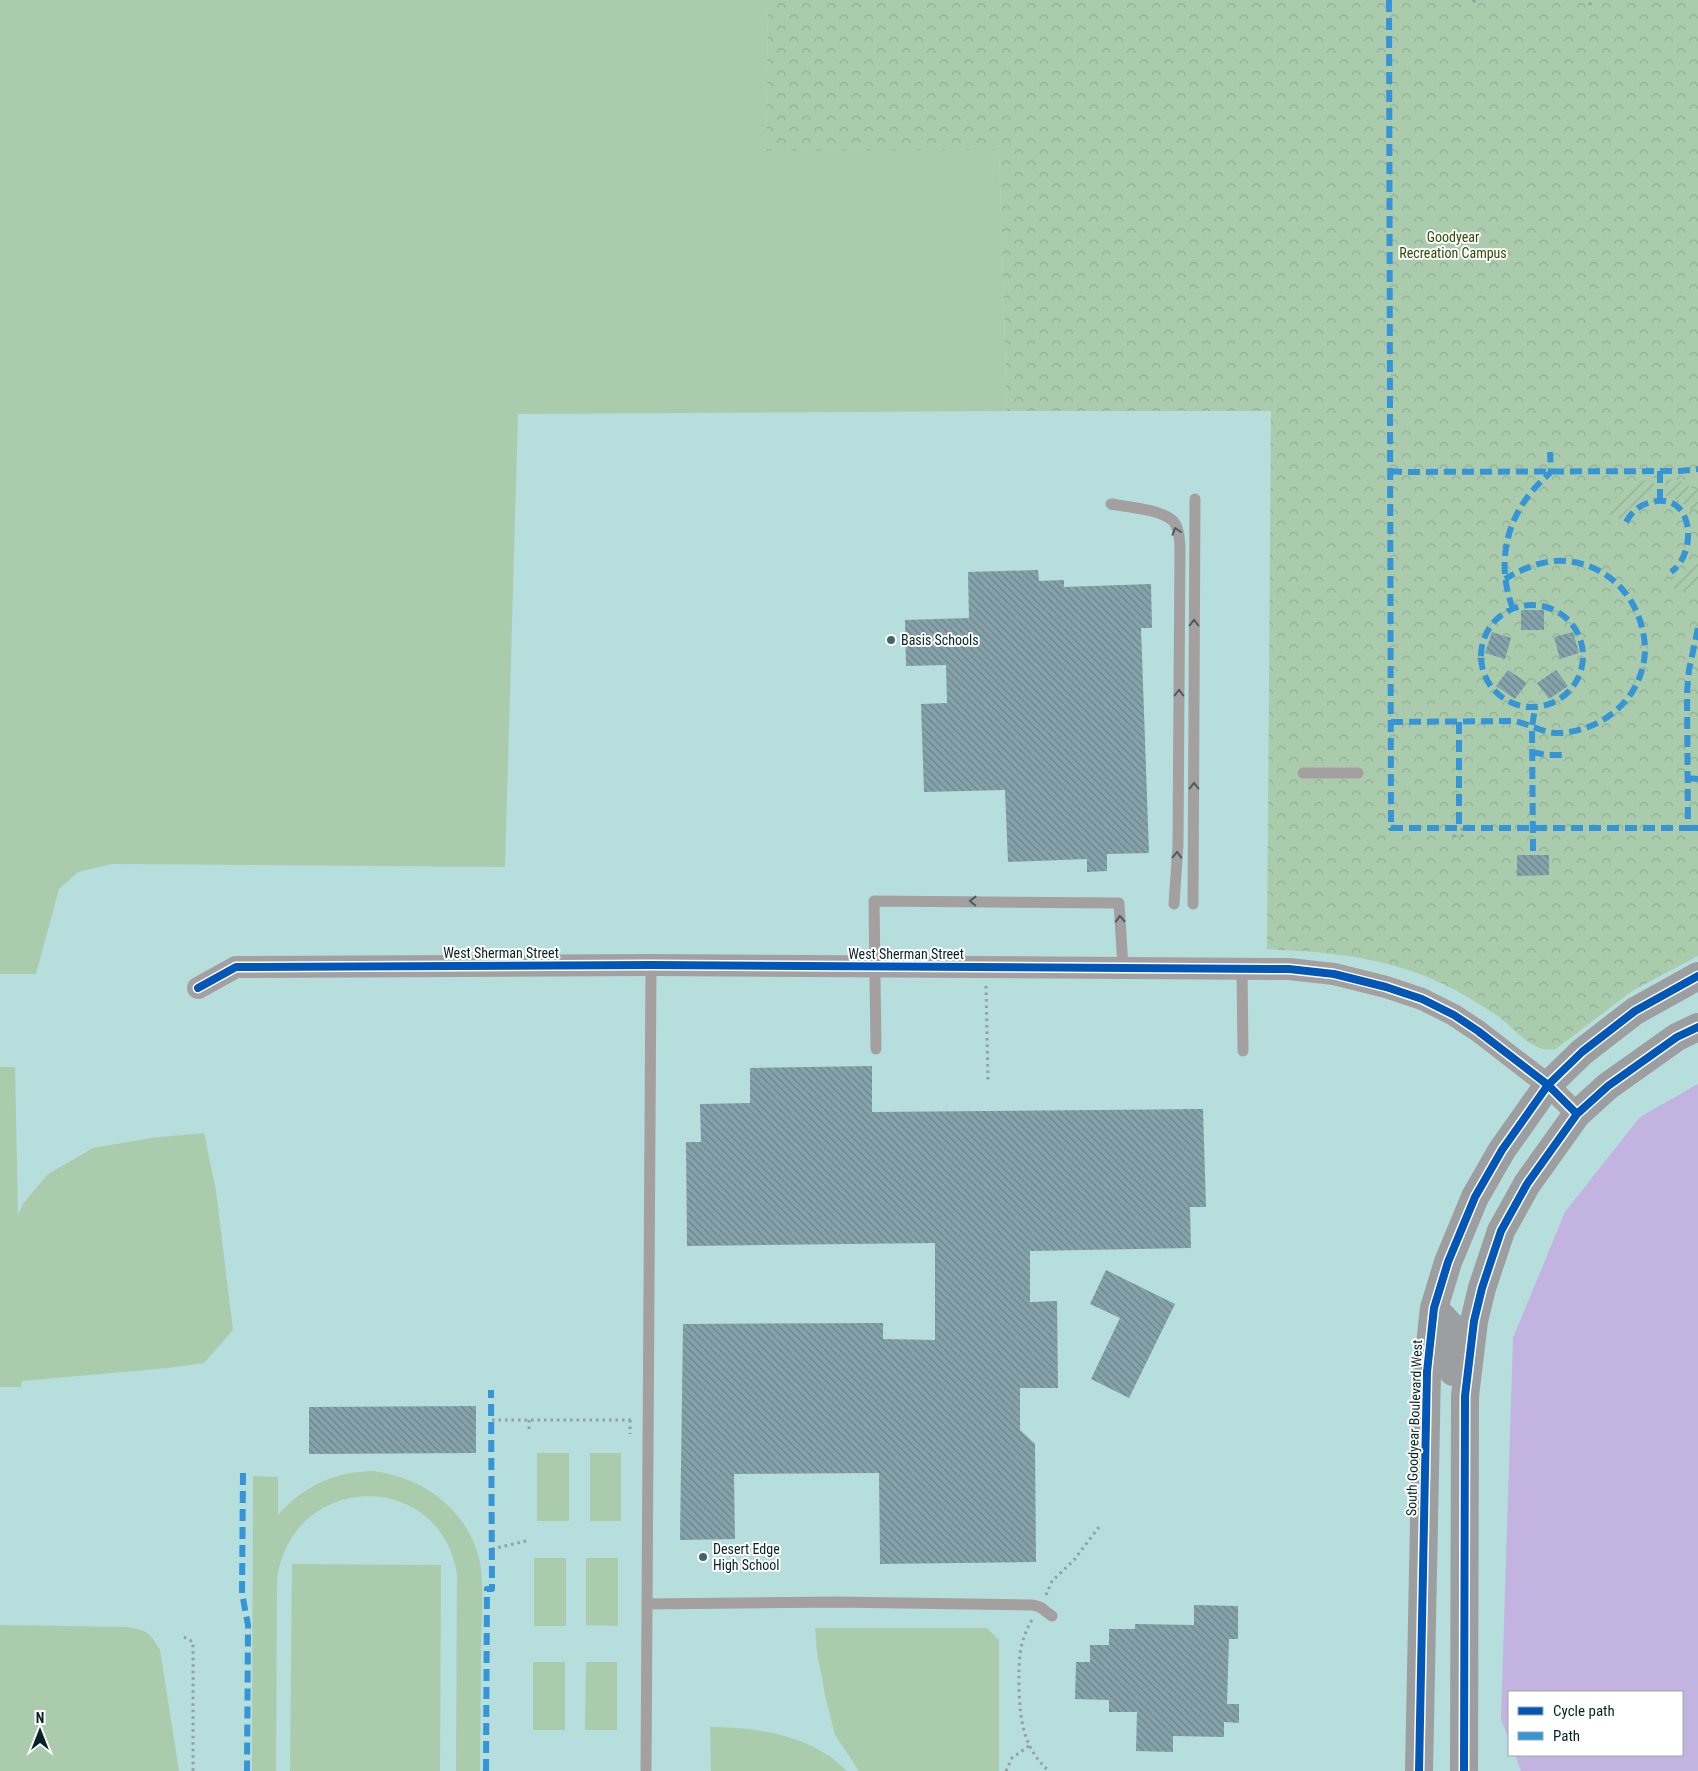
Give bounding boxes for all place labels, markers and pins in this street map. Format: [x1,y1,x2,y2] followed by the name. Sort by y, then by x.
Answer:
[901,632,979,648] place label: Basis Schools
[885,634,897,646] marker: Basis Schools
[713,1541,780,1573] place label: Desert Edge High School
[697,1551,709,1563] marker: Desert Edge High School

